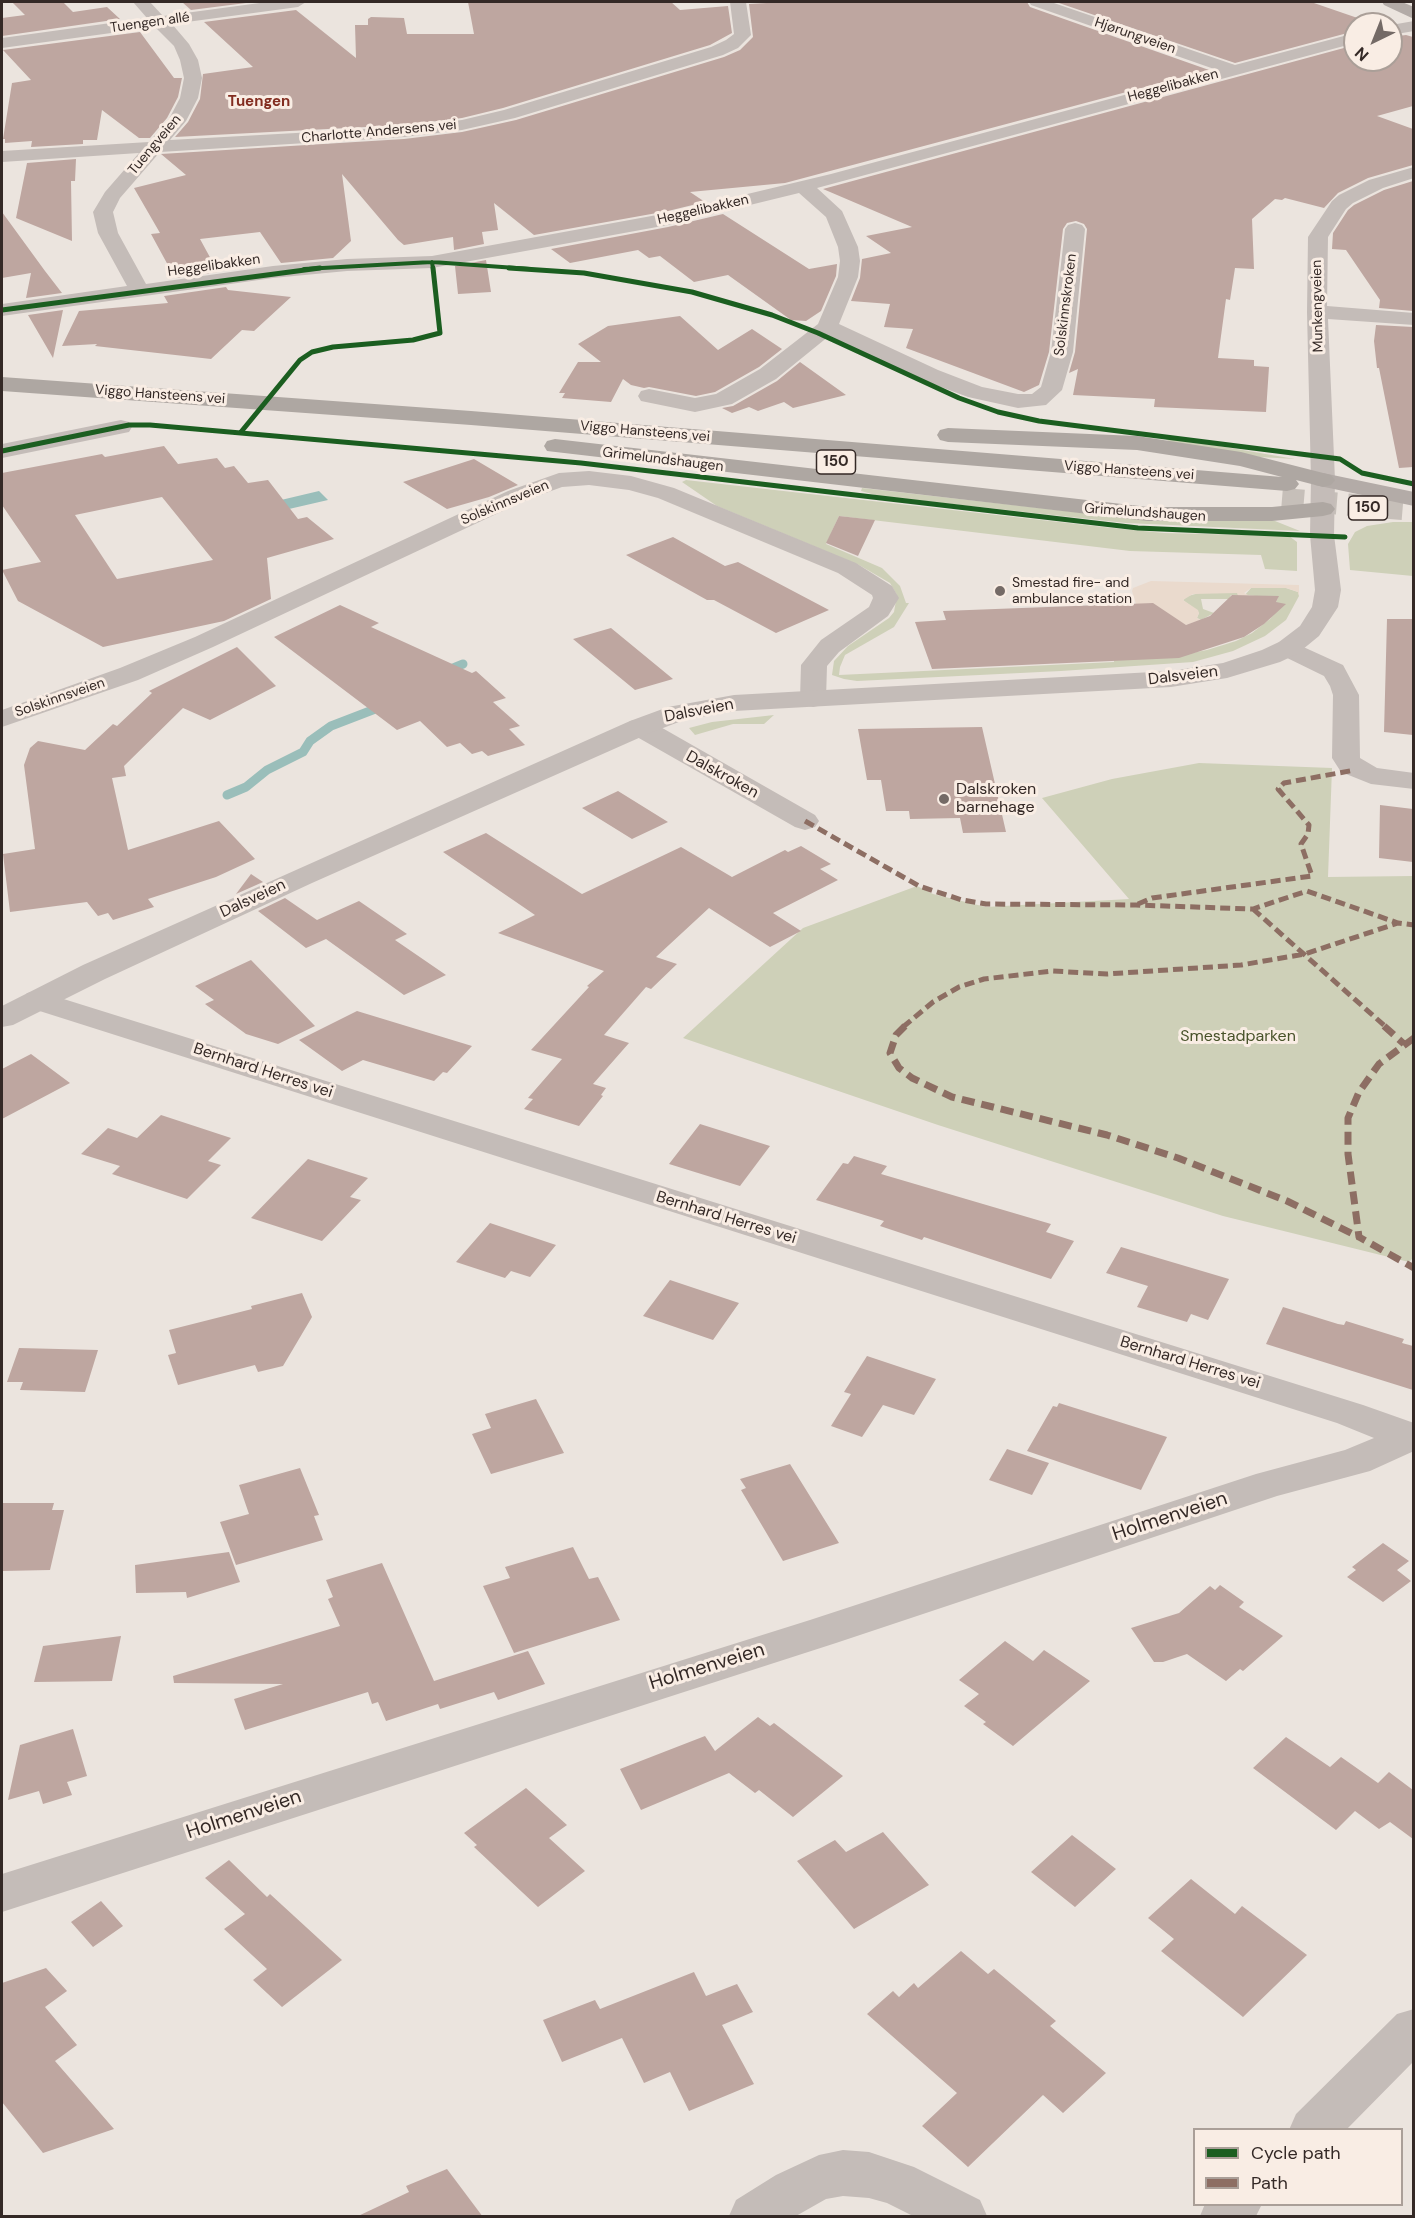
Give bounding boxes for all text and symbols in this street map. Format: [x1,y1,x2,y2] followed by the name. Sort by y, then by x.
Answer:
[109,9,191,37] street label: Tuengen allé
[1343,12,1403,72] north arrow
[1092,14,1178,58] street label: Hjørungveien
[1350,42,1373,66] text: N
[1126,66,1220,106] street label: Heggelibakken
[228,93,290,111] district label: Tuengen
[125,112,185,178] street label: Tuengveien
[301,117,457,147] street label: Charlotte Andersens vei
[656,191,750,229] street label: Heggelibakken
[167,251,261,281] street label: Heggelibakken
[1051,253,1081,357] street label: Solskinnskroken
[1309,260,1327,352] street label: Munkengveien
[94,382,226,408] street label: Viggo Hansteens vei
[579,418,711,446] street label: Viggo Hansteens vei
[602,444,724,476] street label: Grimelundshaugen
[816,450,856,474] road number: 150
[1063,458,1195,484] street label: Viggo Hansteens vei
[458,477,552,529] street label: Solskinnsveien
[1348,496,1388,520] road number: 150
[1084,500,1206,526] street label: Grimelundshaugen
[1012,575,1132,608] place label: Smestad fire- and ambulance station
[993,584,1007,598] marker: Smestad fire- and ambulance station
[1147,662,1219,690] street label: Dalsveien
[13,675,107,721] street label: Solskinnsveien
[663,695,735,727] street label: Dalsveien
[682,747,762,803] street label: Dalskroken
[956,780,1036,818] place label: Dalskroken barnehage
[937,792,951,806] marker: Dalskroken barnehage
[217,875,289,923] street label: Dalsveien
[1180,1027,1296,1047] park label: Smestadparken
[191,1039,335,1103] street label: Bernhard Herres vei
[654,1188,798,1248] street label: Bernhard Herres vei
[1118,1333,1262,1393] street label: Bernhard Herres vei
[1109,1487,1231,1547] street label: Holmenveien
[646,1638,768,1696] street label: Holmenveien
[183,1785,305,1845] street label: Holmenveien
[1193,2128,1403,2206] legend
[1251,2141,1341,2165] text: Cycle path
[1251,2171,1288,2195] text: Path

